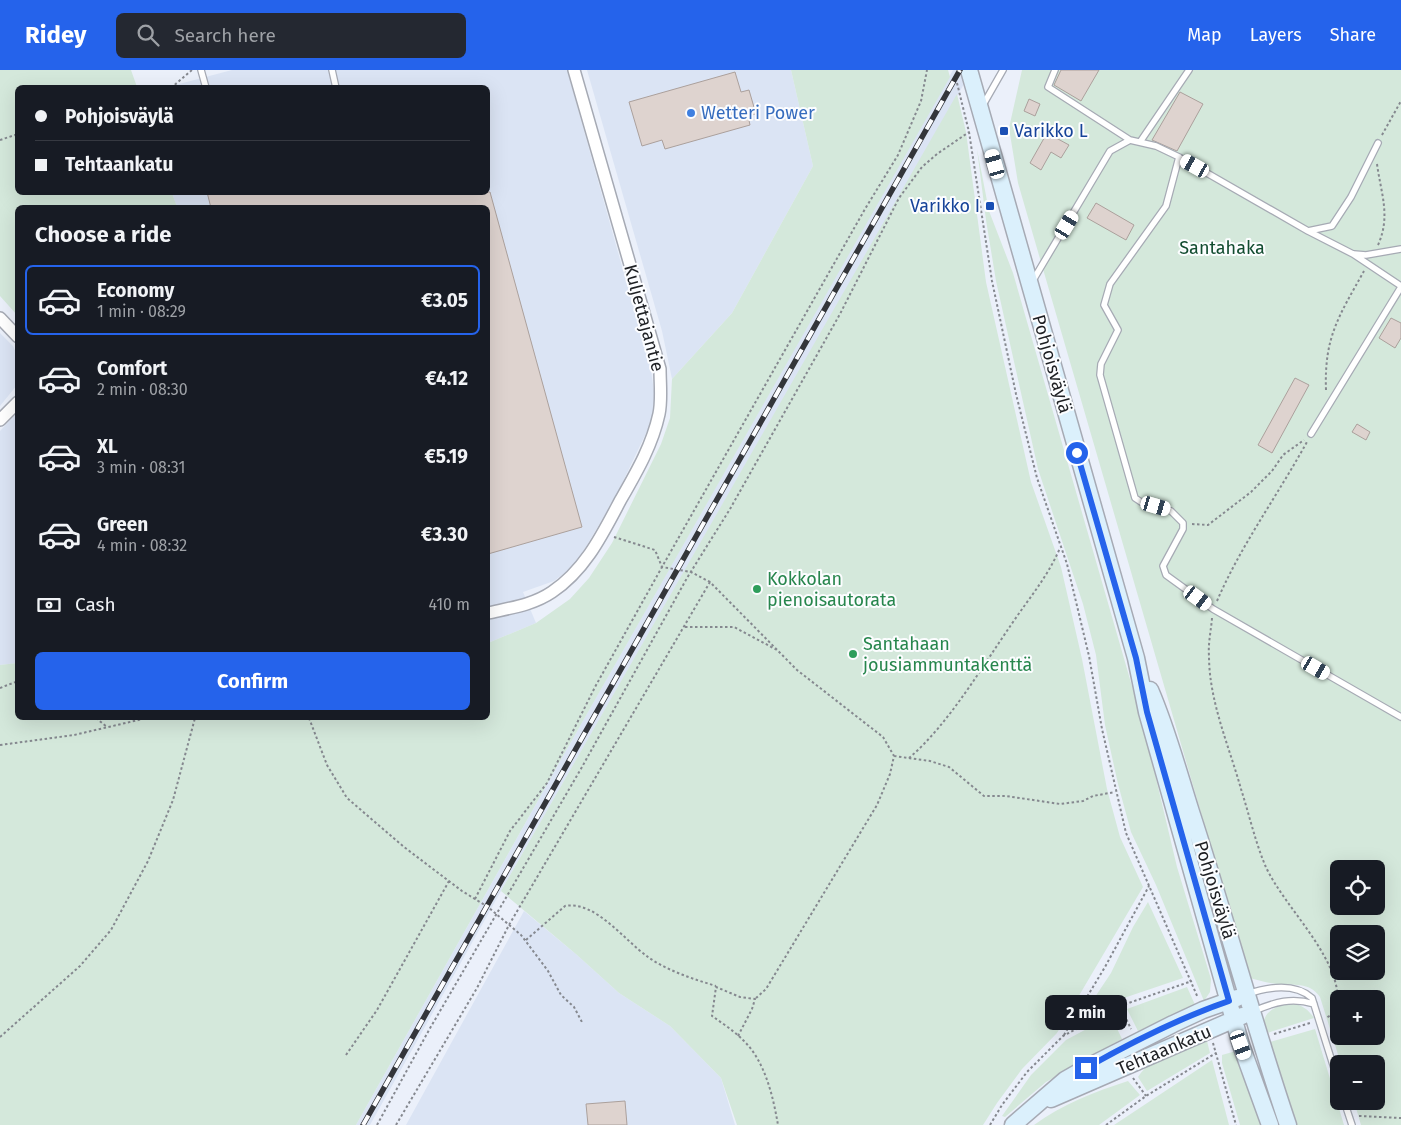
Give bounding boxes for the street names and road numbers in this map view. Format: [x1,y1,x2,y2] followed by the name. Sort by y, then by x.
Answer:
[619,262,669,374] street label: Kuljettajantie
[1027,312,1077,416] street label: Pohjoisväylä
[1190,838,1240,942] street label: Pohjoisväylä
[1113,1020,1215,1080] street label: Tehtaankatu

